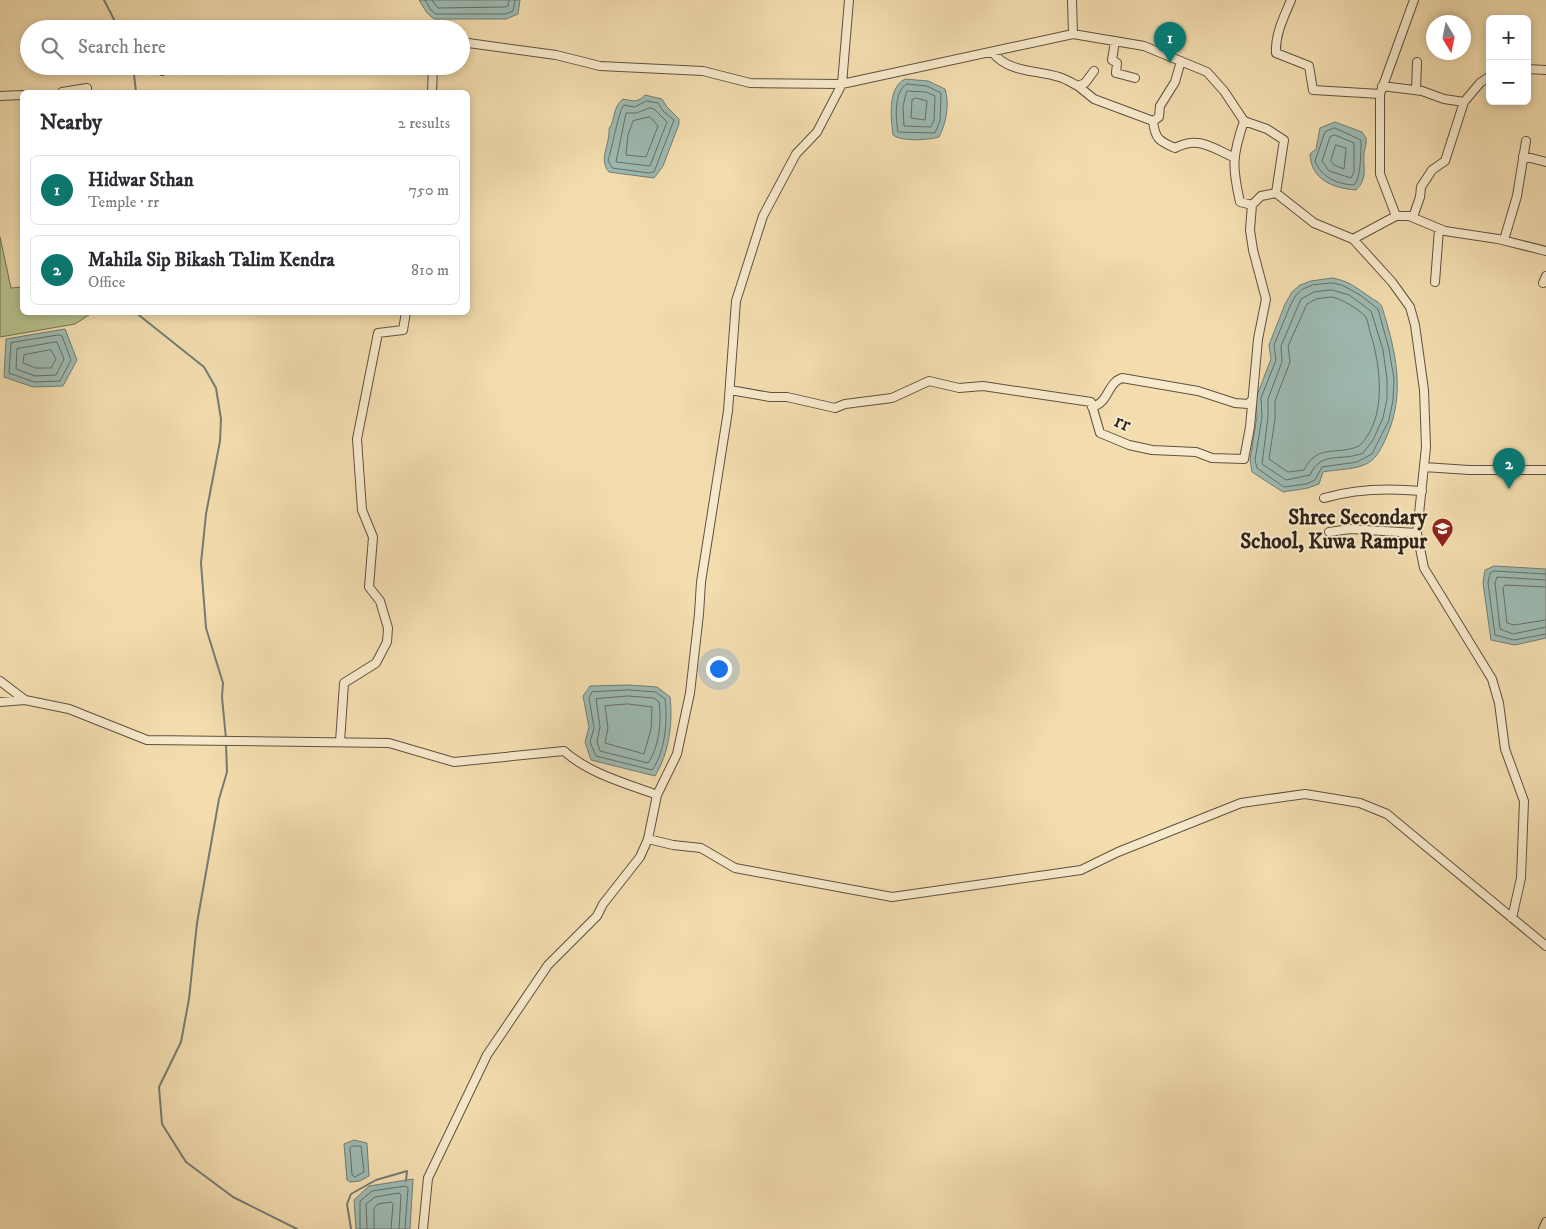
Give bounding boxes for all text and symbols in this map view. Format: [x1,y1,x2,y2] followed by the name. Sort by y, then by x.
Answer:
[1426,15,1471,60] north arrow
[1486,15,1531,105] map controls
[1486,15,1531,60] button: +
[20,20,470,75] search box
[1154,22,1186,63] pin: 1
[38,34,66,62] icon: search
[78,36,166,59] text: Search here
[1486,60,1531,105] button: −
[40,110,102,136] text: Nearby
[398,113,450,133] text: 2 results
[88,169,194,192] text: Hidwar Sthan
[54,180,60,200] text: 1
[409,180,449,200] text: 750 m
[88,192,159,212] text: Temple · rr
[88,249,335,272] text: Mahila Sip Bikash Talim Kendra
[53,260,61,280] text: 2
[411,260,449,280] text: 810 m
[88,272,125,292] text: Office
[1110,408,1135,438] street label: rr
[1493,448,1525,489] pin: 2
[1240,505,1428,555] place label: Shree Secondary School, Kuwa Rampur
[1431,517,1455,548] school or university icon: Shree Secondary School, Kuwa Rampur
[706,656,732,682] your location

